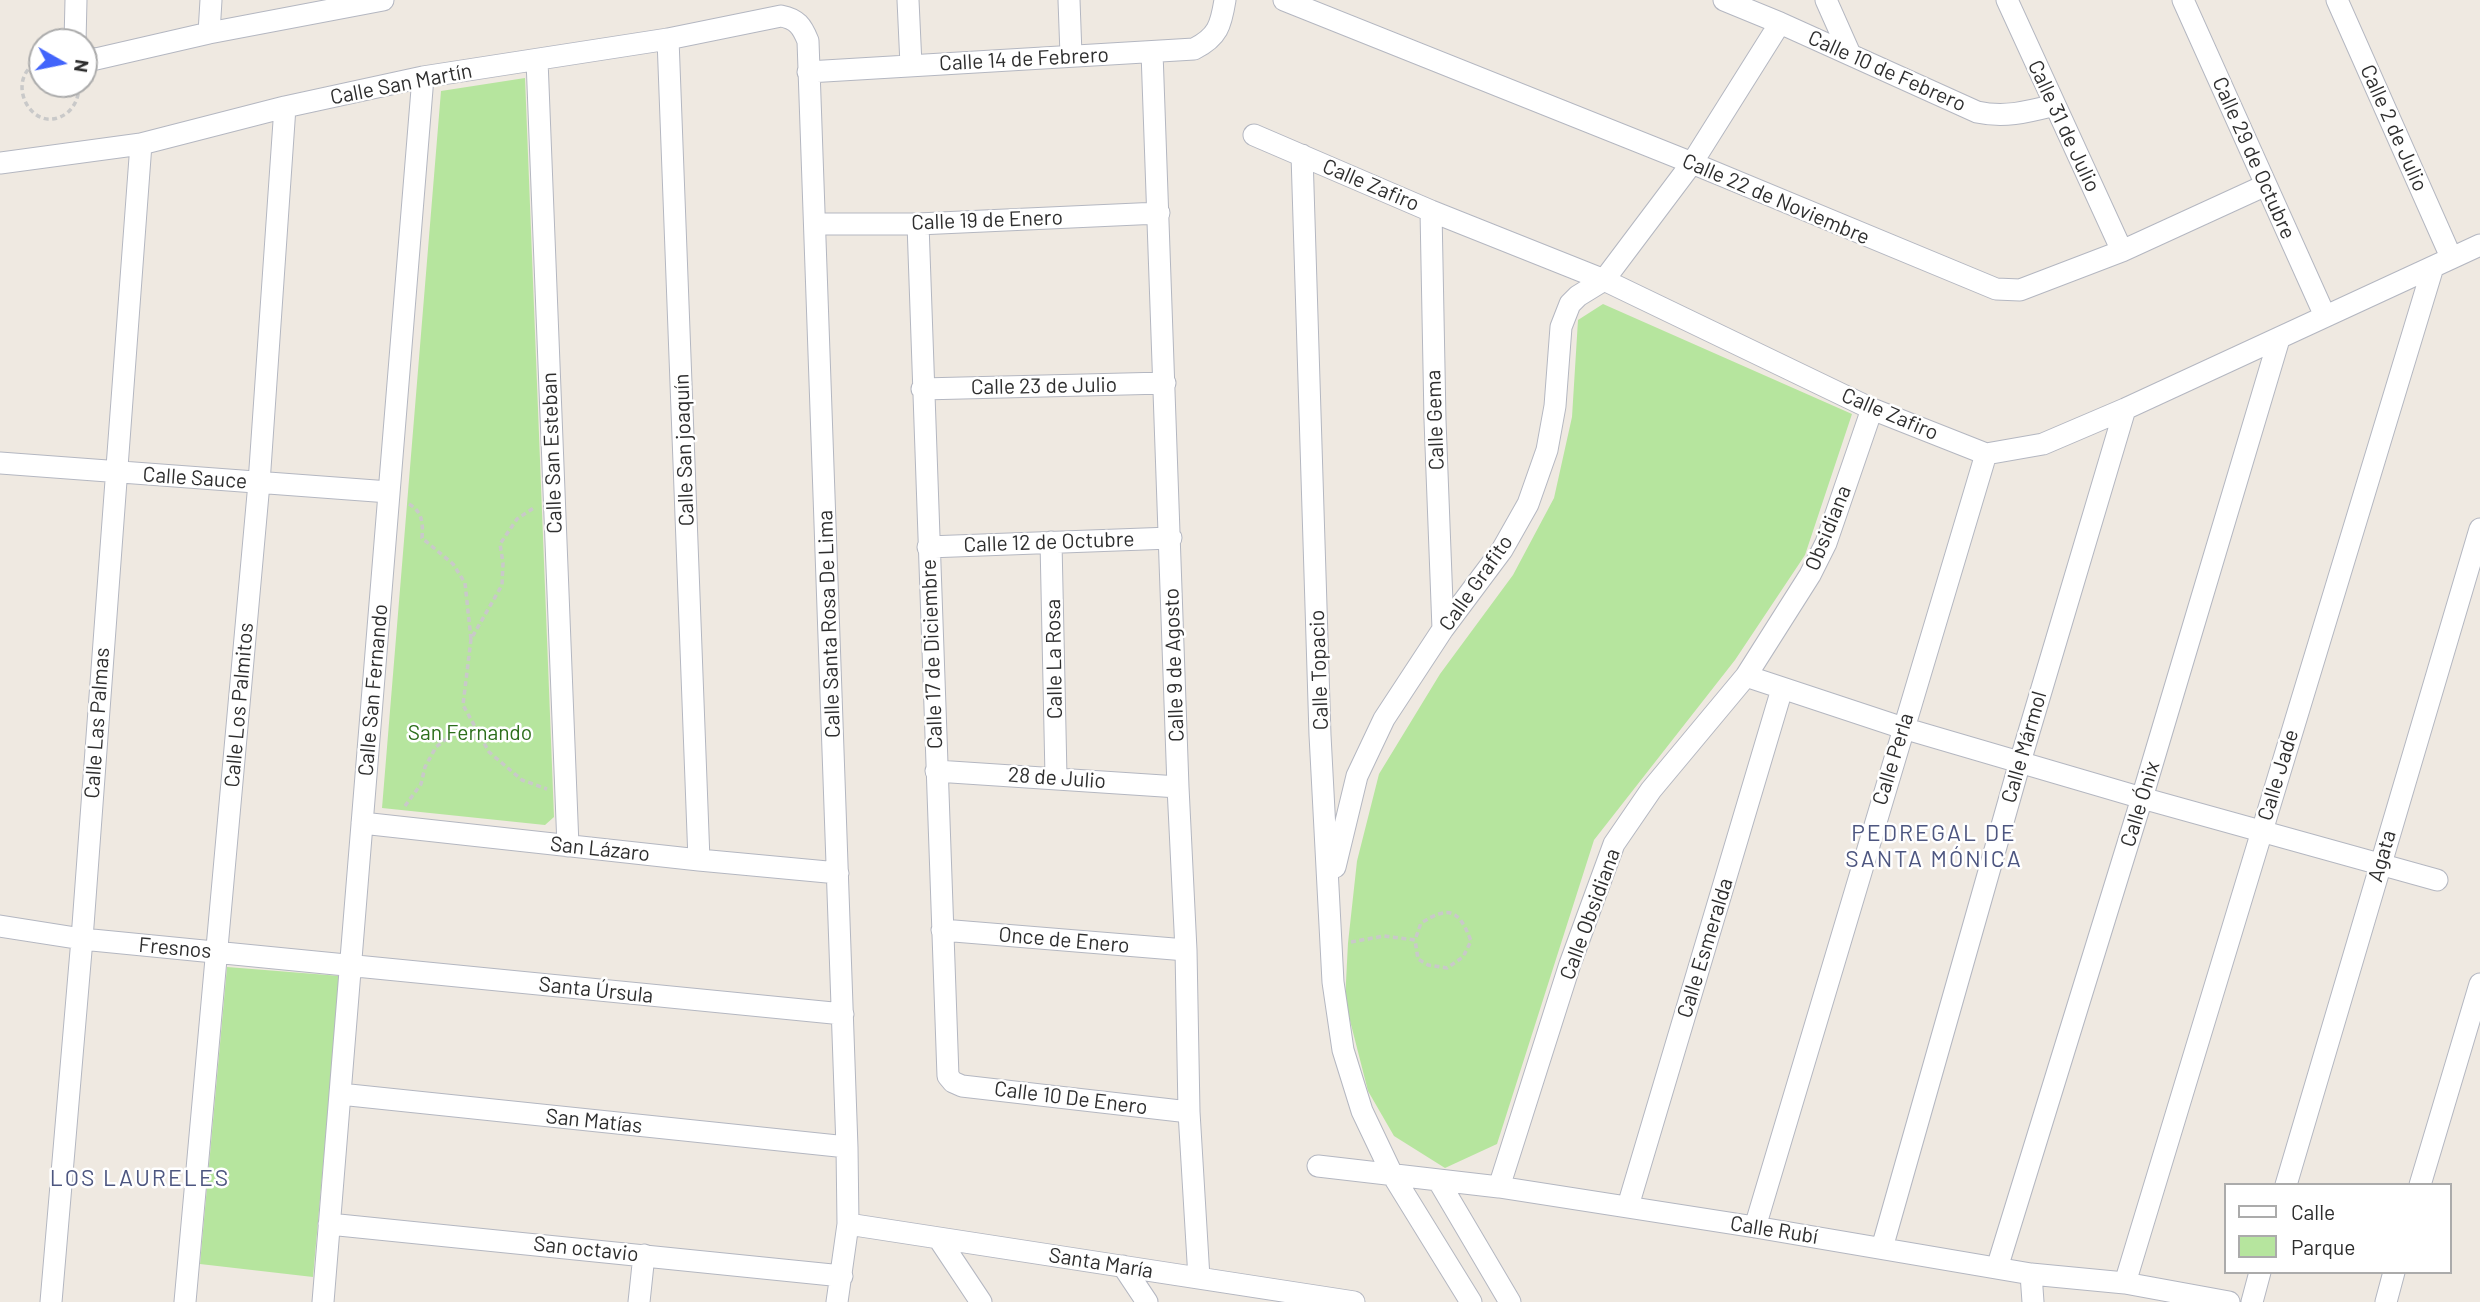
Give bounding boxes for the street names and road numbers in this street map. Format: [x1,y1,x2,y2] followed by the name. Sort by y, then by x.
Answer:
[1804,25,1970,117] street label: Calle 10 de Febrero
[939,42,1109,76] street label: Calle 14 de Febrero
[2022,56,2106,196] street label: Calle 31 de Julio
[328,58,474,110] street label: Calle San Martín
[2355,61,2433,195] street label: Calle 2 de Julio
[2207,73,2301,243] street label: Calle 29 de Octubre
[1678,148,1874,250] street label: Calle 22 de Noviembre
[1319,153,1423,217] street label: Calle Zafiro
[911,205,1063,235] street label: Calle 19 de Enero
[1421,369,1449,471] street label: Calle Gema
[537,372,567,534] street label: Calle San Esteban
[971,372,1117,400] street label: Calle 23 de Julio
[669,373,699,527] street label: Calle San joaquín
[1838,382,1942,446] street label: Calle Zafiro
[142,462,248,494] street label: Calle Sauce
[1800,482,1856,574] street label: Obsidiana
[812,510,846,738] street label: Calle Santa Rosa De Lima
[963,526,1135,558] street label: Calle 12 de Octubre
[1434,530,1518,636] street label: Calle Grafito
[916,559,948,749] street label: Calle 17 de Diciembre
[1159,587,1189,743] street label: Calle 9 de Agosto
[1040,599,1068,719] street label: Calle La Rosa
[353,603,393,777] street label: Calle San Fernando
[1304,609,1334,731] street label: Calle Topacio
[219,621,259,789] street label: Calle Los Palmitos
[79,647,115,799] street label: Calle Las Palmas
[1996,688,2052,806] street label: Calle Mármol
[1867,710,1919,808] street label: Calle Perla
[2252,726,2304,824] street label: Calle Jade
[2115,758,2165,850] street label: Calle Ónix
[1007,762,1107,794] street label: 28 de Julio
[2363,827,2401,885] street label: Agata
[549,831,651,867] street label: San Lázaro
[1555,845,1625,983] street label: Calle Obsidiana
[1672,875,1738,1021] street label: Calle Esmeralda
[997,922,1131,958] street label: Once de Enero
[138,932,212,964] street label: Fresnos
[538,971,654,1009] street label: Santa Úrsula
[993,1076,1149,1120] street label: Calle 10 De Enero
[544,1103,644,1139] street label: San Matías
[1728,1211,1820,1249] street label: Calle Rubí
[532,1231,640,1267] street label: San octavio
[1047,1242,1155,1284] street label: Santa María

